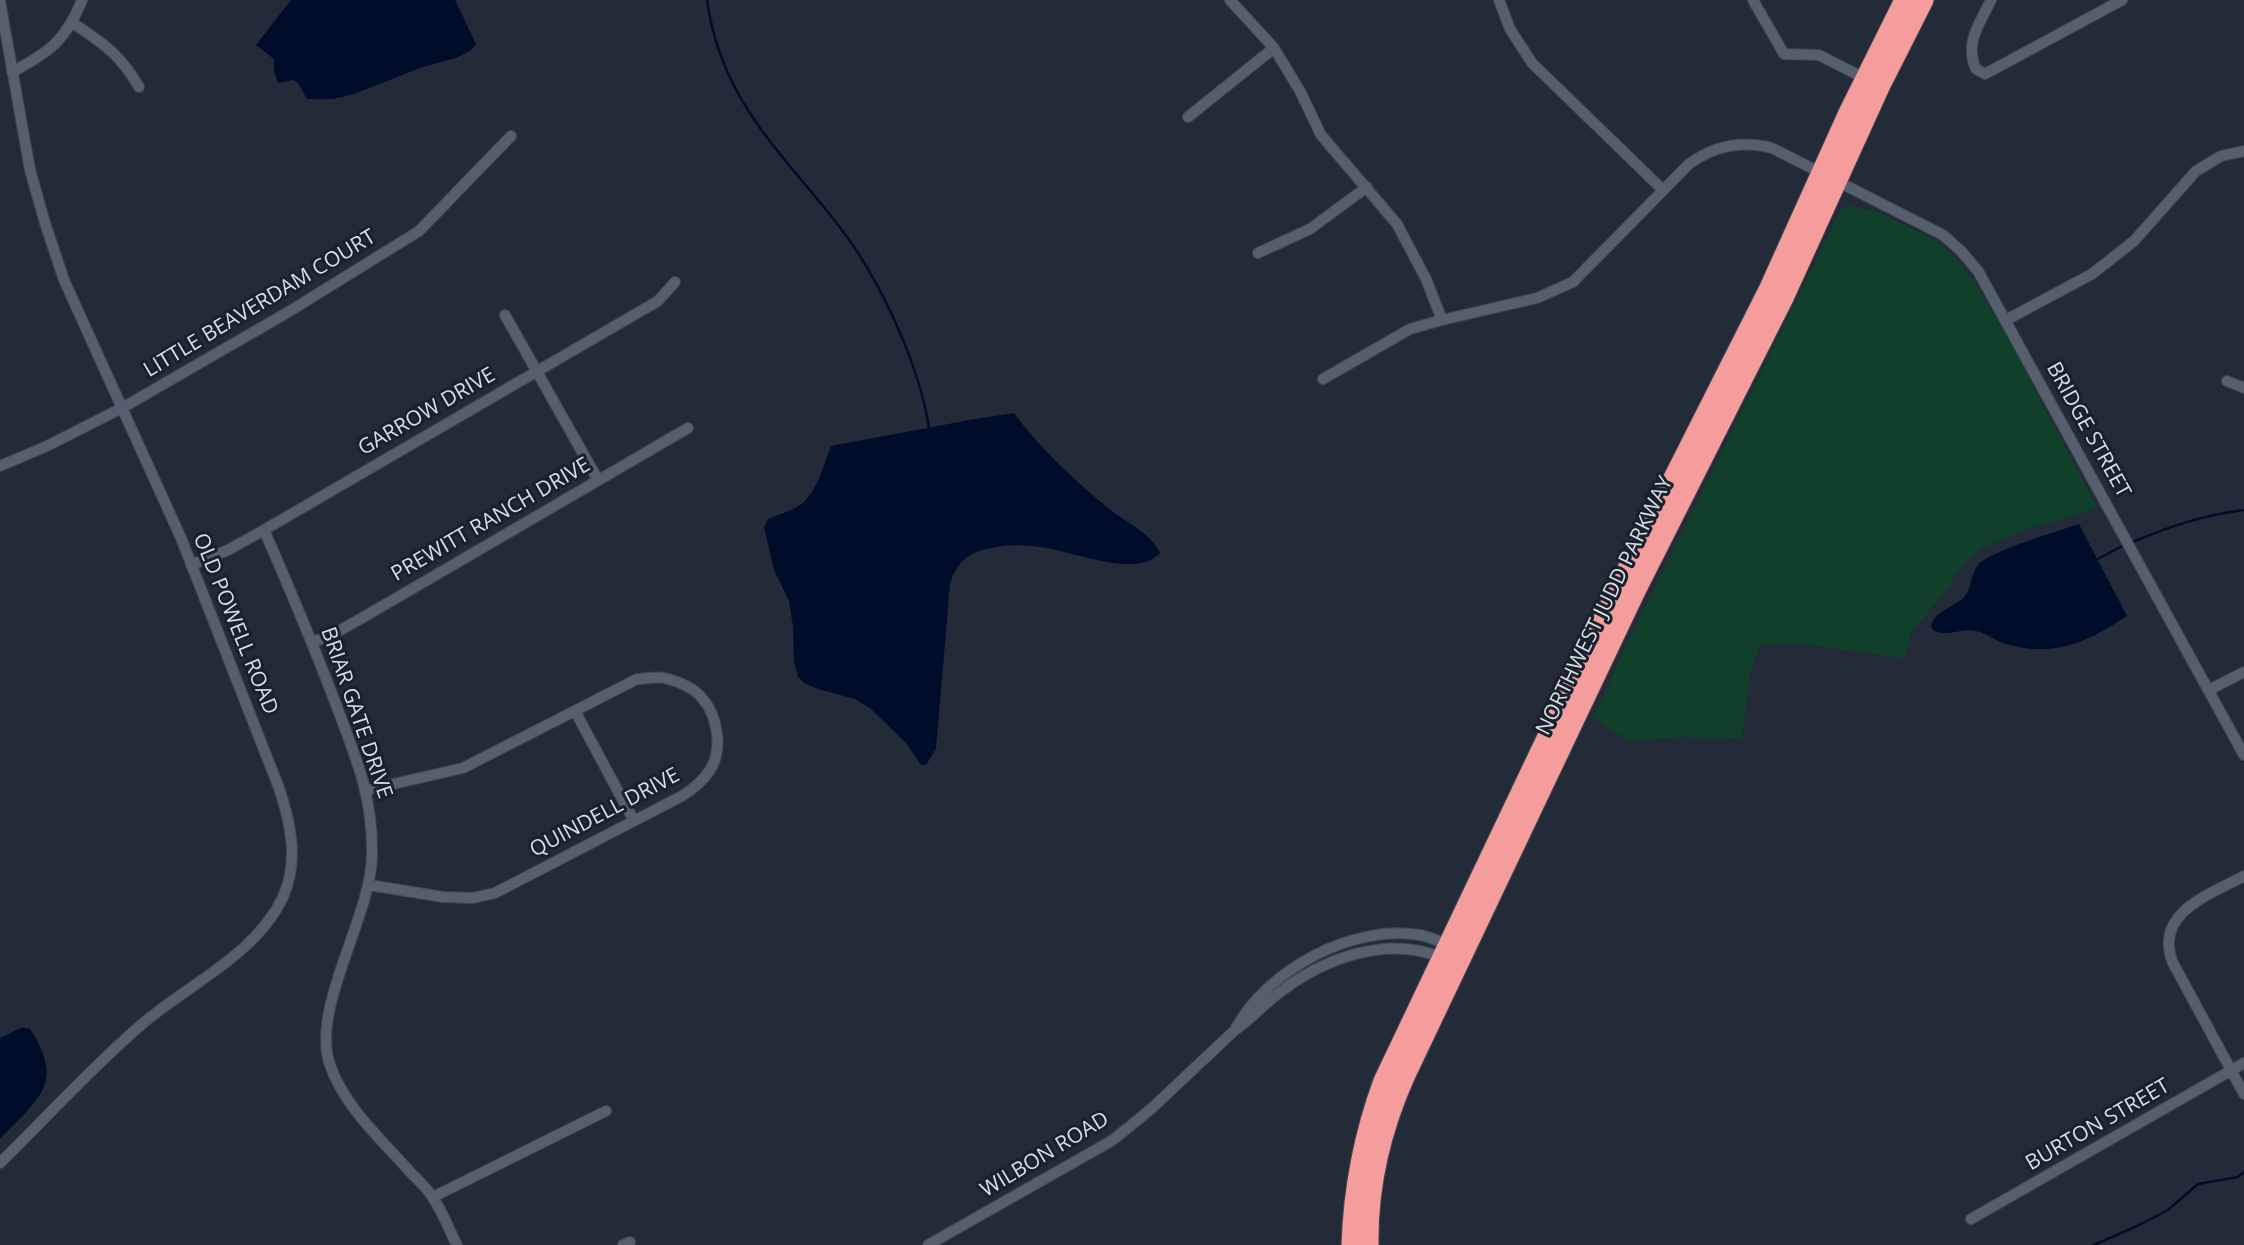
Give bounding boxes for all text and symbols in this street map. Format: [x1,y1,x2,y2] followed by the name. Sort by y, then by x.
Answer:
[140,225,380,383] street label: LITTLE BEAVERDAM COURT
[2040,358,2136,502] street label: BRIDGE STREET
[354,363,500,461] street label: GARROW DRIVE
[387,453,595,587] street label: PREWITT RANCH DRIVE
[1531,473,1679,739] street label: NORTHWEST JUDD PARKWAY
[187,530,283,718] street label: OLD POWELL ROAD
[315,624,397,802] street label: BRIAR GATE DRIVE
[526,763,684,863] street label: QUINDELL DRIVE
[2022,1074,2174,1176] street label: BURTON STREET
[976,1107,1114,1203] street label: WILBON ROAD

